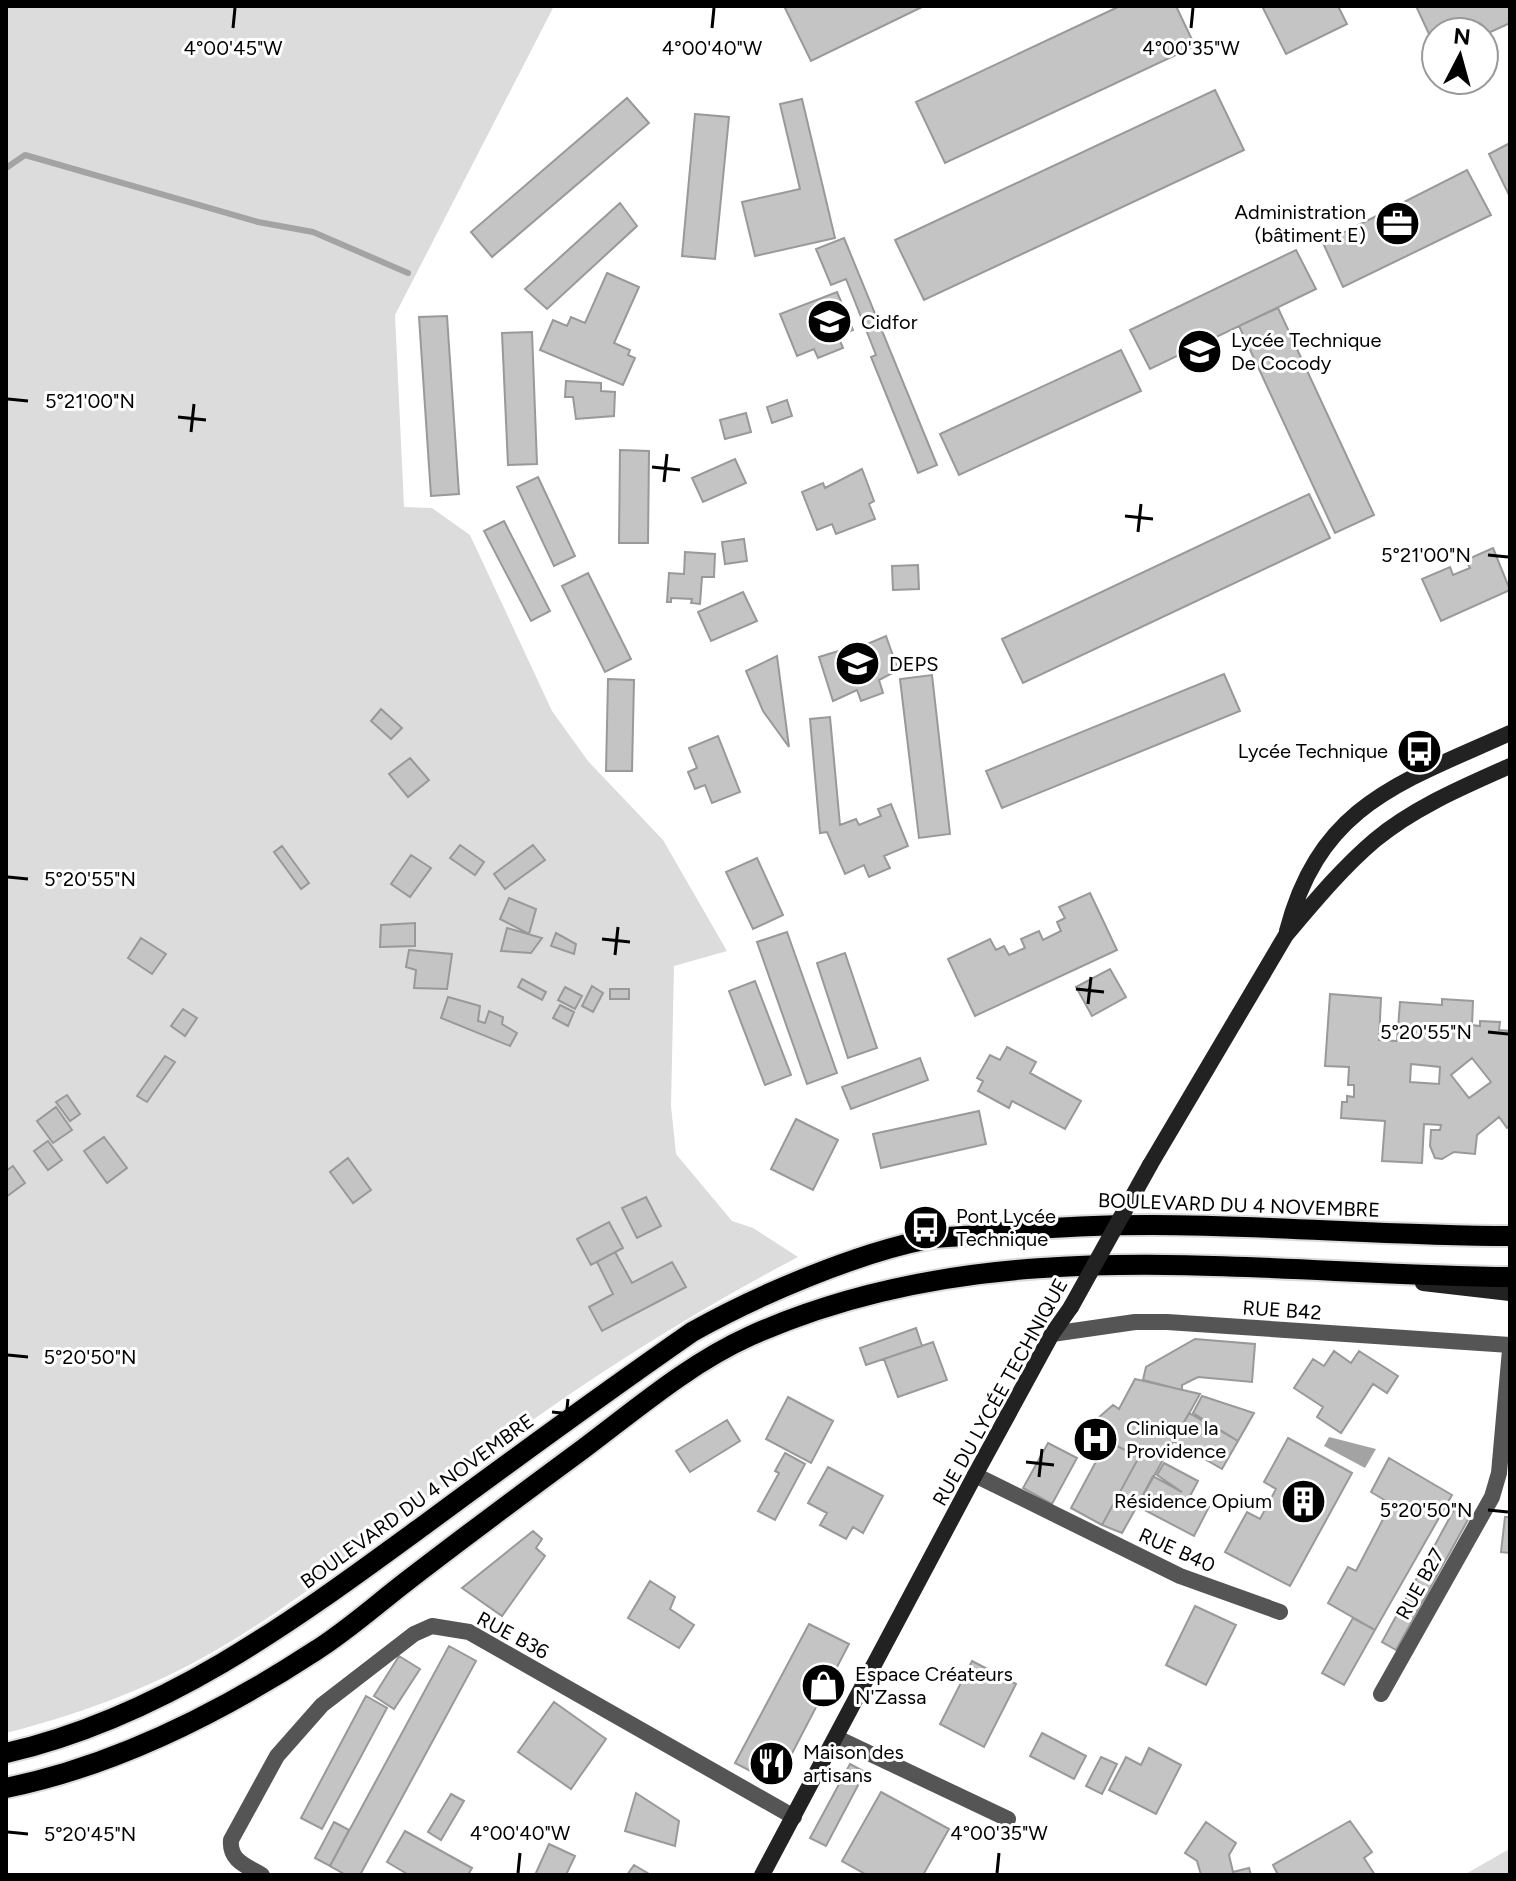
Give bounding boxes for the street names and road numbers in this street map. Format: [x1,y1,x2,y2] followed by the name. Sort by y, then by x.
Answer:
[1098,1188,1380,1222] street label: BOULEVARD DU 4 NOVEMBRE
[927,1274,1073,1510] street label: RUE DU LYCÉE TECHNIQUE
[1242,1295,1322,1325] street label: RUE B42
[296,1408,538,1594] street label: BOULEVARD DU 4 NOVEMBRE
[1135,1523,1219,1577] street label: RUE B40
[1391,1544,1449,1624] street label: RUE B27
[473,1606,553,1664] street label: RUE B36

